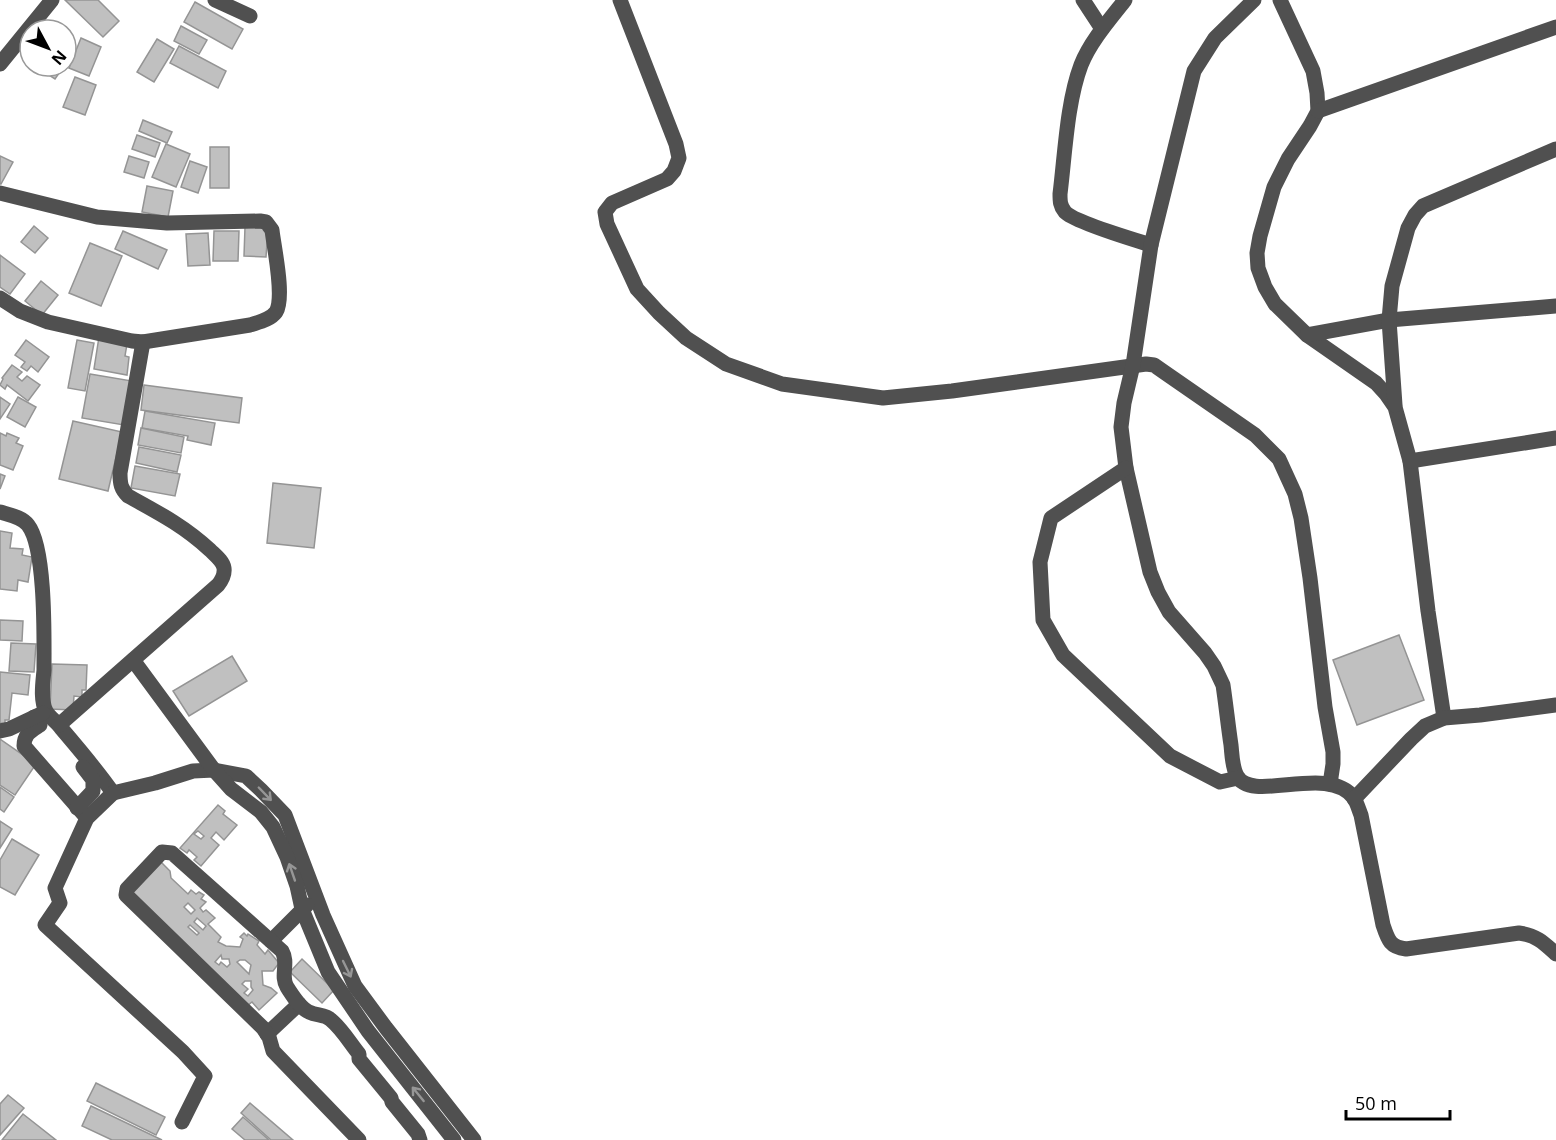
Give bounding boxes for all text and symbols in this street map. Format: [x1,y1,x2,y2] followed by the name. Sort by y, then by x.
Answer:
[18,18,78,78] north arrow
[47,46,72,70] text: N
[258,786,272,801] one-way arrow
[286,863,297,882] one-way arrow
[342,959,353,977] one-way arrow
[1346,1083,1450,1121] scale bar
[411,1087,424,1103] one-way arrow
[1355,1091,1397,1115] text: 50 m

